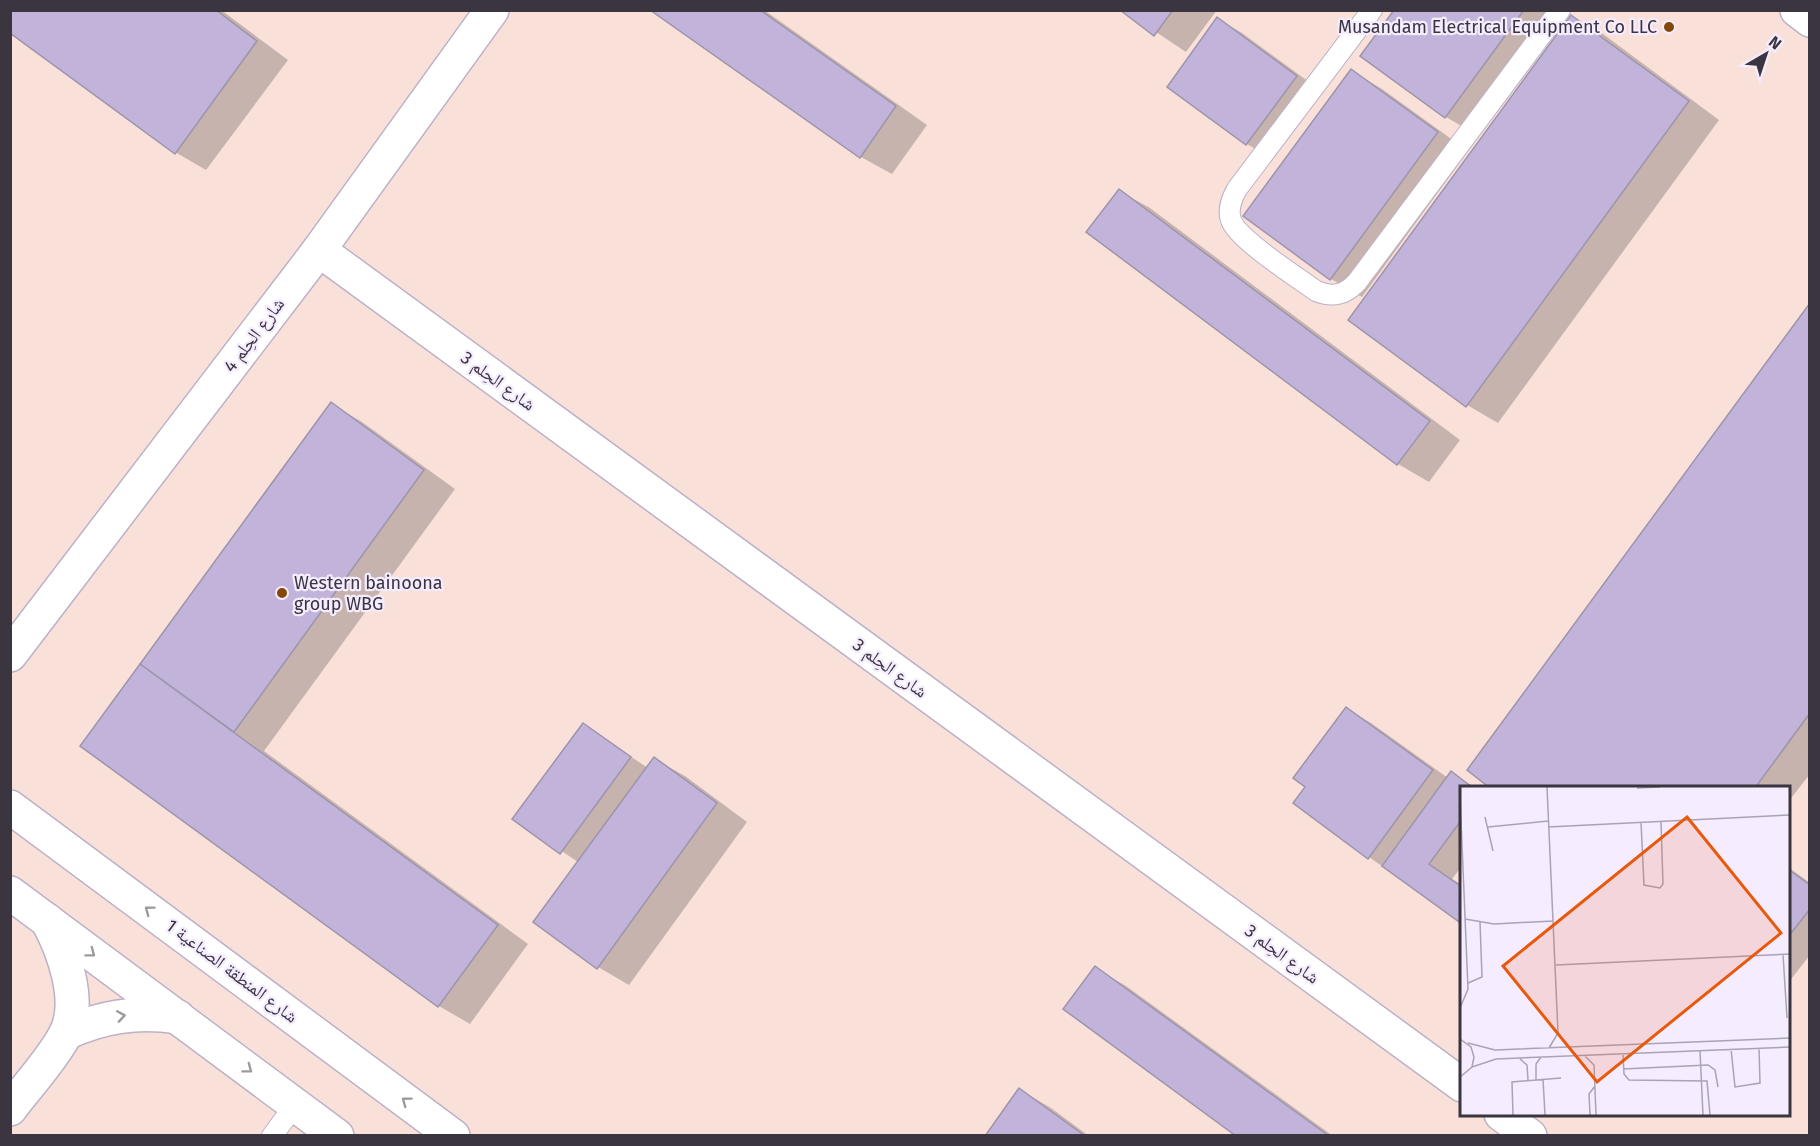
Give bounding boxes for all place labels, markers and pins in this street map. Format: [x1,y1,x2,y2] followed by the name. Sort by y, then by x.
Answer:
[1338,16,1657,38] place label: Musandam Electrical Equipment Co LLC
[1662,20,1676,34] marker: Musandam Electrical Equipment Co LLC
[294,572,443,615] place label: Western bainoona group WBG
[275,586,289,600] marker: Western bainoona group WBG

